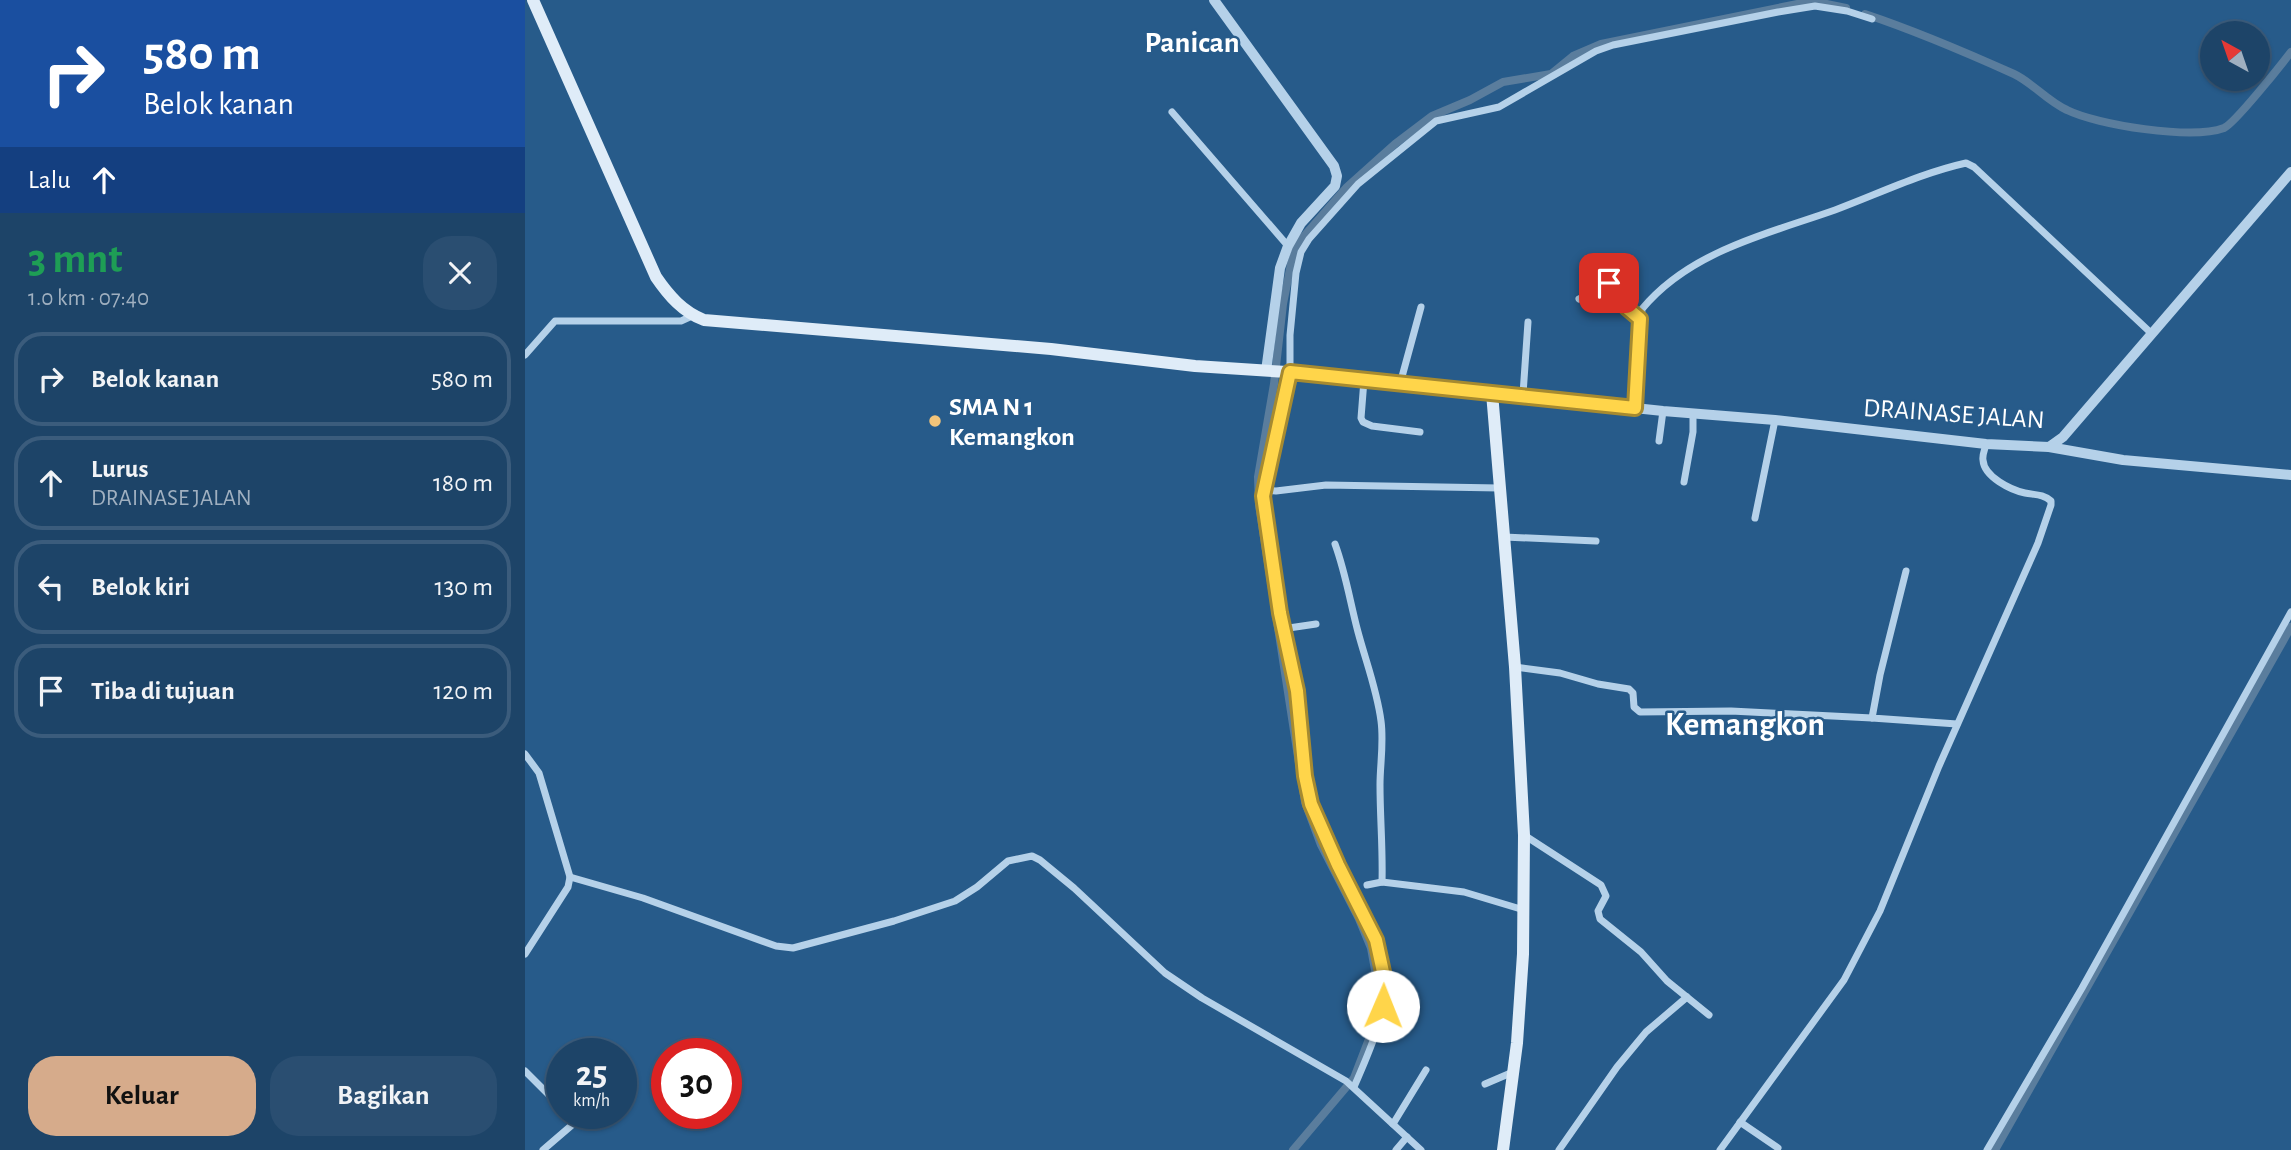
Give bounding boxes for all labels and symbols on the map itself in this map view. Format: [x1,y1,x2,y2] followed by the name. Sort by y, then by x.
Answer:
[2200,21,2270,91] north arrow
[1144,28,1240,58] district label: Panican
[1579,253,1639,313] pin
[949,394,1075,450] place label: SMA N 1 Kemangkon
[1862,395,2046,433] street label: DRAINASE JALAN
[927,413,943,429] marker: SMA N 1 Kemangkon
[1665,709,1825,742] district label: Kemangkon
[1346,969,1420,1043] position arrow
[651,1038,742,1129] speed limit sign: 30

